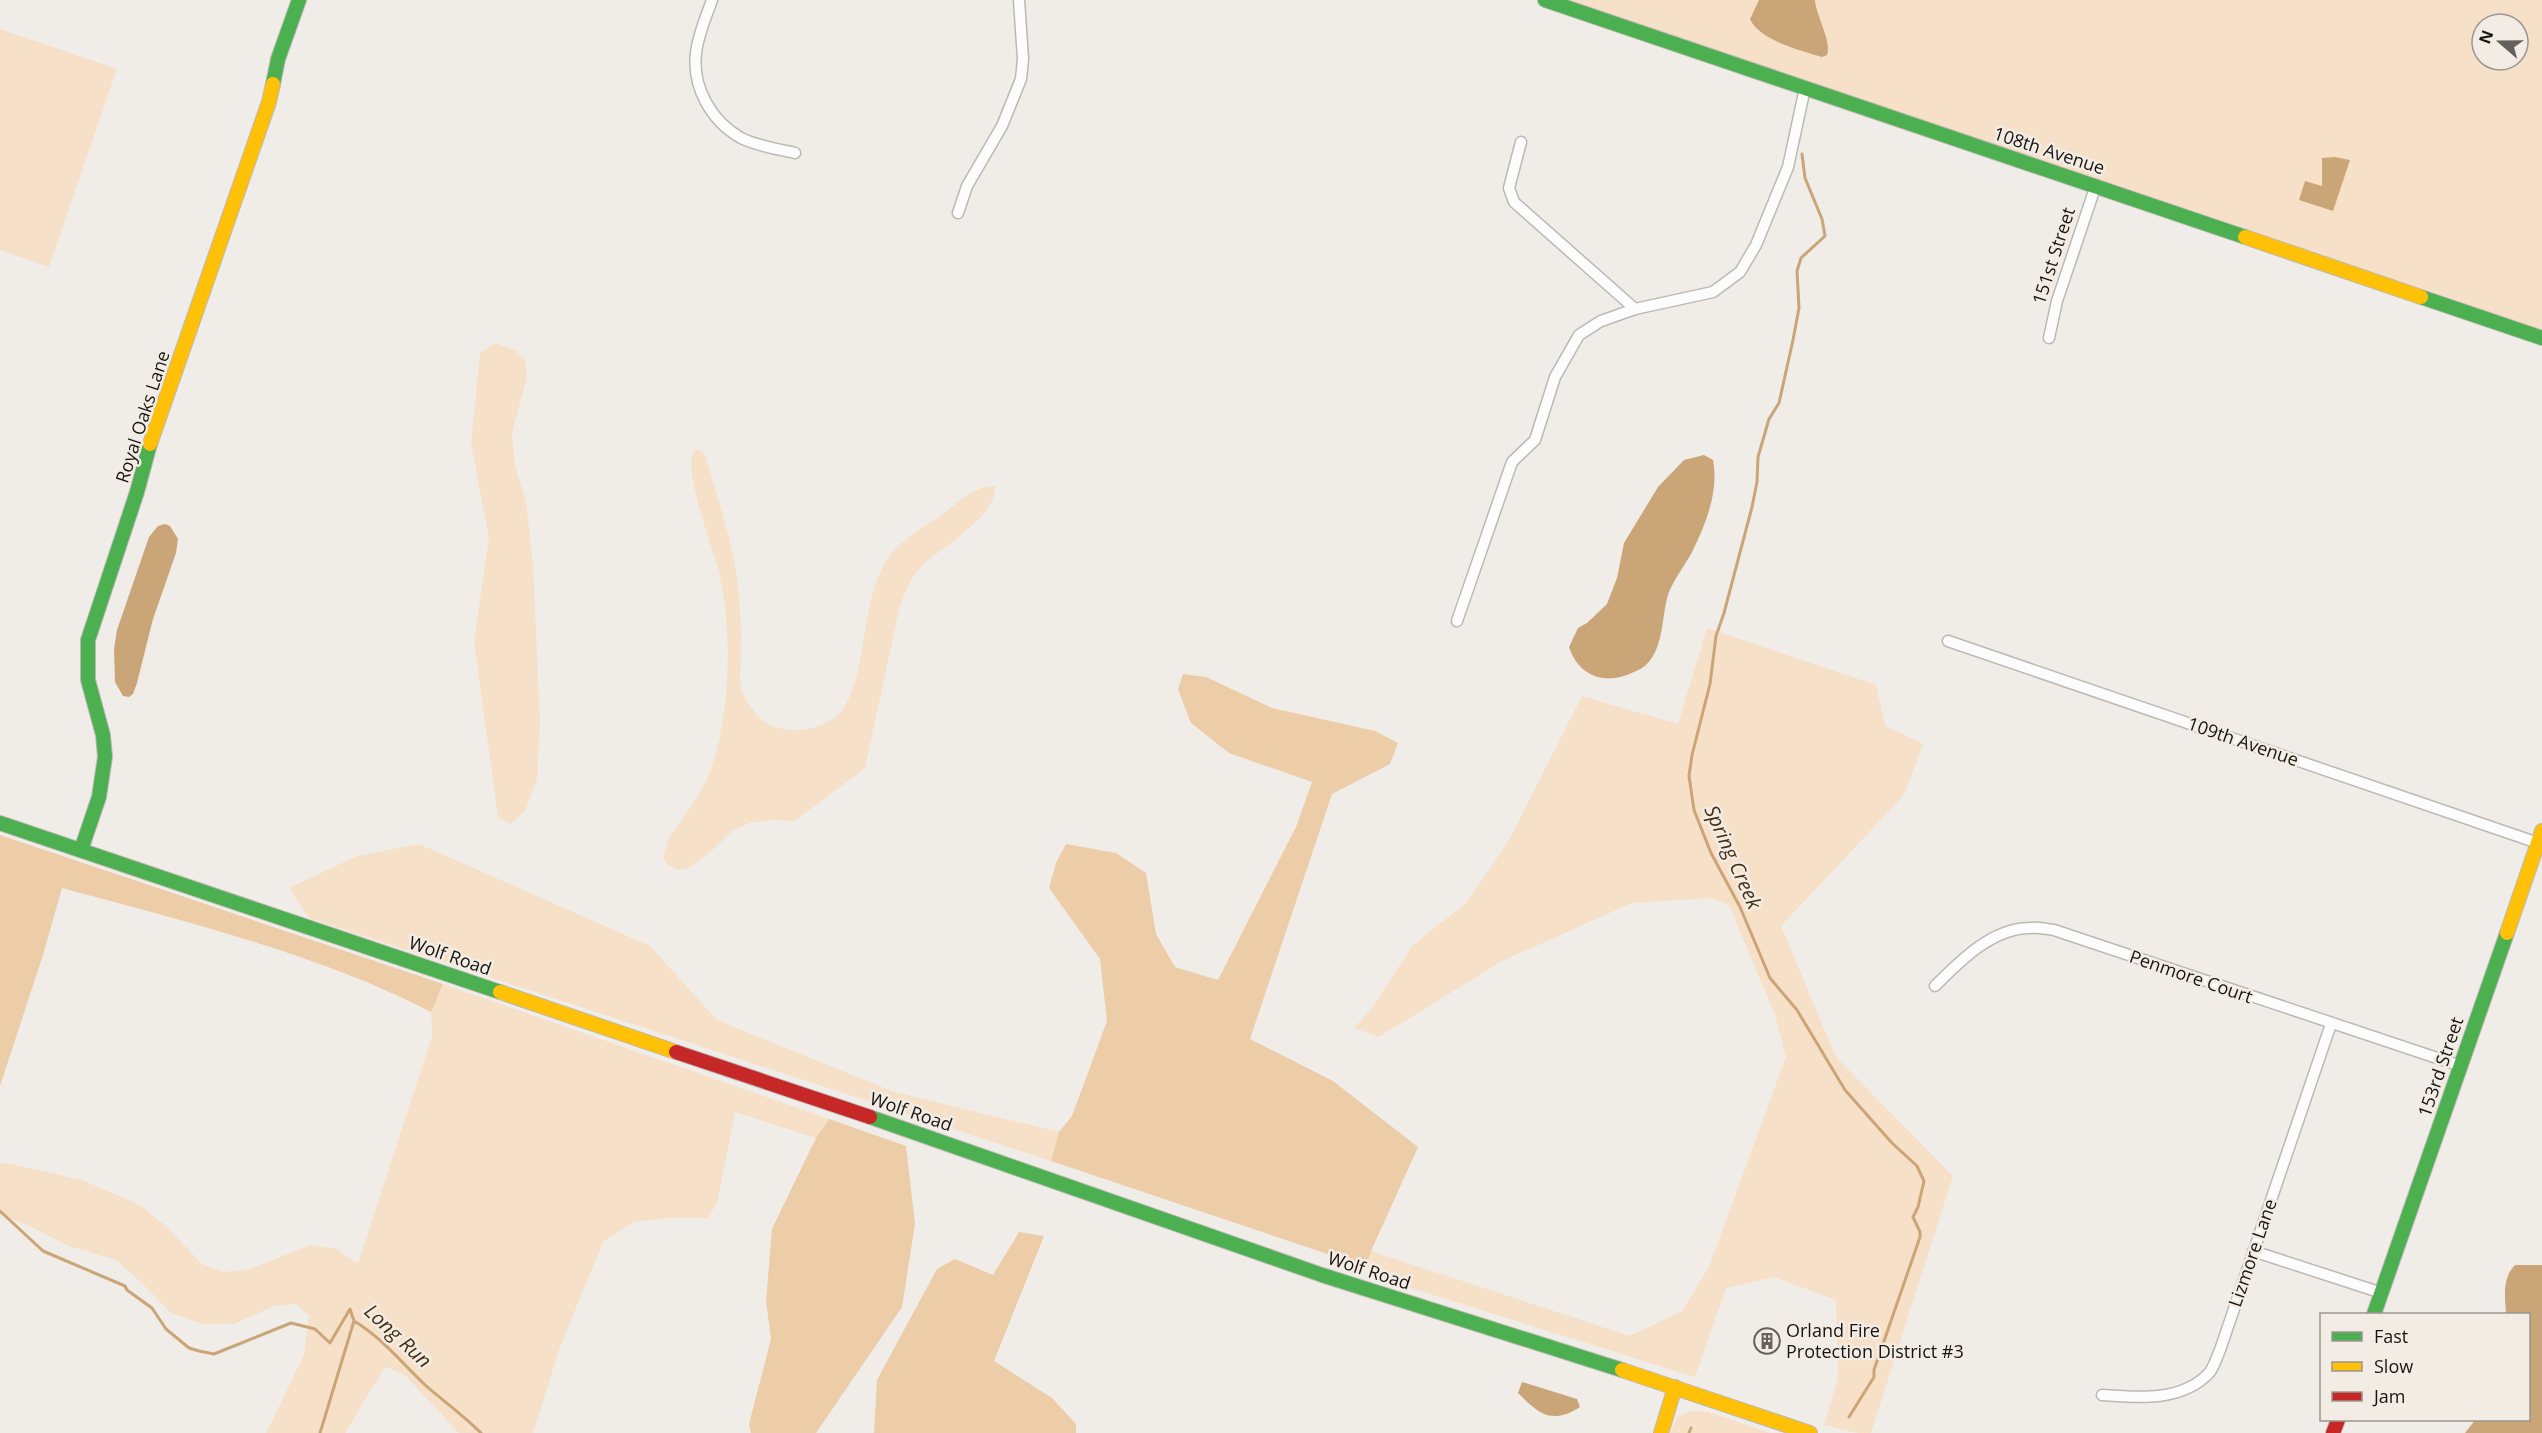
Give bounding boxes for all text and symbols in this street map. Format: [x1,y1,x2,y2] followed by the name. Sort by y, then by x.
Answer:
[2470,12,2530,72] north arrow
[2473,27,2498,47] text: N
[1991,121,2108,179] street label: 108th Avenue
[2026,204,2080,307] street label: 151st Street
[109,348,175,486] street label: Royal Oaks Lane
[2185,711,2302,771] street label: 109th Avenue
[1699,801,1769,914] water label: Spring Creek
[406,930,495,980] street label: Wolf Road
[2127,944,2256,1008] street label: Penmore Court
[2412,1014,2468,1120] street label: 153rd Street
[867,1086,956,1136] street label: Wolf Road
[2222,1196,2282,1310] street label: Lizmore Lane
[1325,1245,1414,1295] street label: Wolf Road
[359,1298,438,1374] water label: Long Run
[2320,1313,2530,1421] legend
[1786,1318,1964,1363] place label: Orland Fire Protection District #3
[2374,1324,2408,1348] text: Fast
[1752,1326,1782,1356] building icon: Orland Fire Protection District #3
[2374,1354,2413,1378] text: Slow
[2372,1384,2406,1408] text: Jam

